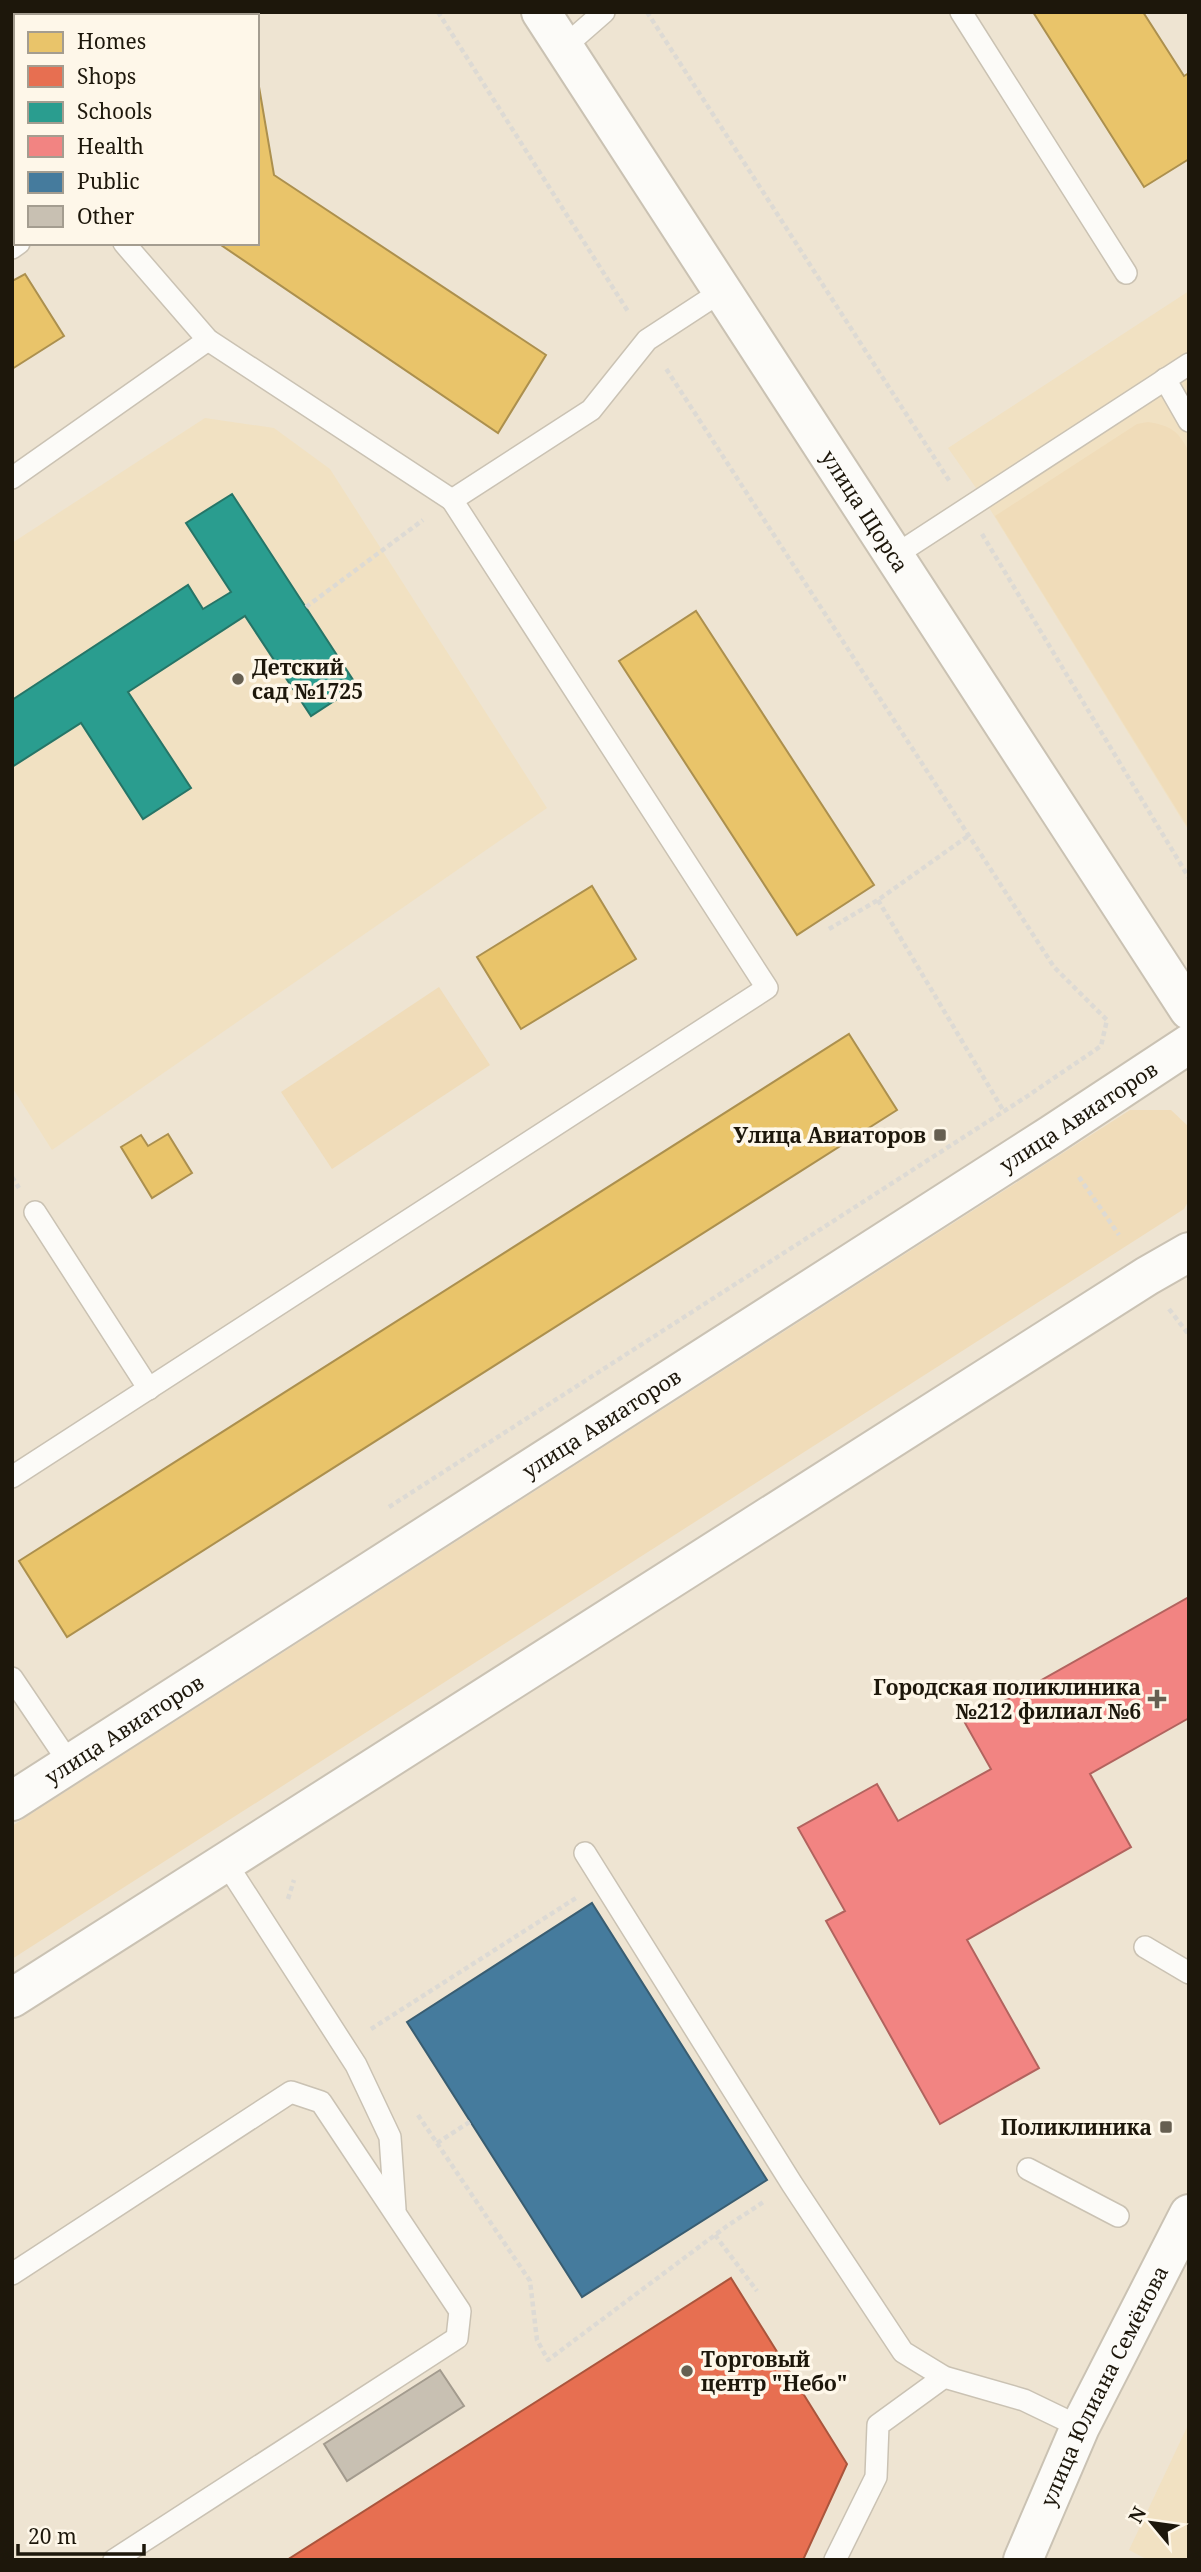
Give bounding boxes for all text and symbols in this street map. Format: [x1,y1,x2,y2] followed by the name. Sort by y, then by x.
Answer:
[14,14,259,245] legend
[77,27,146,55] text: Homes
[77,62,136,90] text: Shops
[77,97,152,125] text: Schools
[77,132,144,160] text: Health
[77,167,139,195] text: Public
[77,202,135,230] text: Other
[815,444,915,578] street label: улица Щорса
[252,653,363,705] place label: Детский сад №1725
[230,671,246,687] marker: Детский сад №1725
[994,1055,1163,1179] street label: улица Авиаторов
[733,1121,926,1149] place label: Улица Авиаторов
[932,1127,948,1143] marker: Улица Авиаторов
[517,1362,686,1485] street label: улица Авиаторов
[39,1668,209,1790] street label: улица Авиаторов
[873,1673,1141,1725] place label: Городская поликлиника №212 филиал №6
[1147,1689,1167,1709] marker: Городская поликлиника №212 филиал №6
[1001,2113,1152,2141] place label: Поликлиника
[1158,2119,1174,2135] marker: Поликлиника
[1034,2261,1174,2511] street label: улица Юлиана Семёнова
[701,2345,847,2397] place label: Торговый центр "Небо"
[679,2363,695,2379] marker: Торговый центр "Небо"
[1117,2488,1187,2558] north arrow
[1122,2502,1152,2528] text: N
[18,2512,144,2556] scale bar
[28,2522,77,2550] text: 20 m

